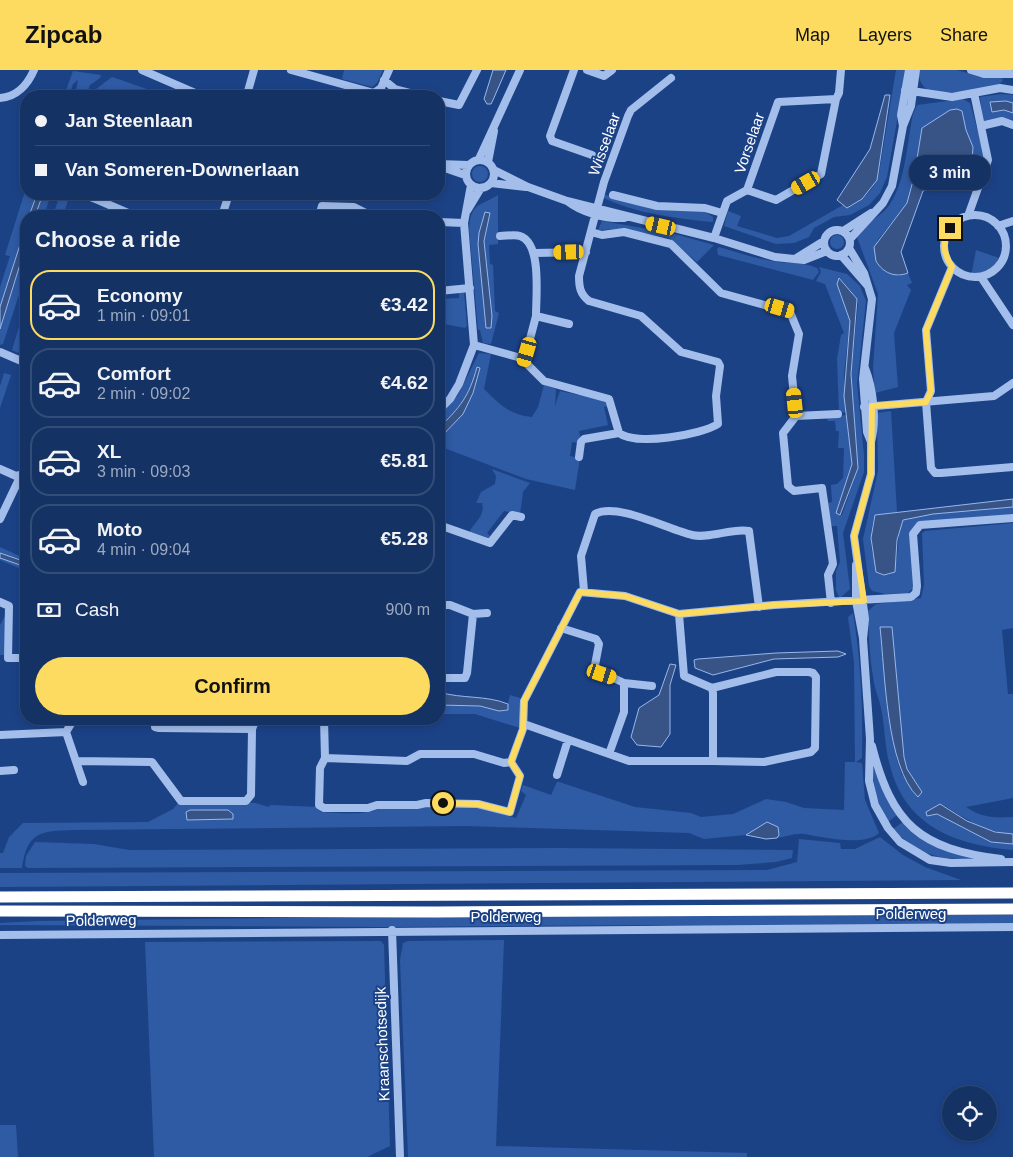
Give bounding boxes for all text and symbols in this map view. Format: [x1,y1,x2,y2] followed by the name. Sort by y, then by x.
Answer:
[25,21,102,48] text: Zipcab
[795,25,830,45] text: Map
[858,25,912,45] text: Layers
[940,25,988,45] text: Share
[65,110,193,131] text: Jan Steenlaan
[585,110,623,178] street label: Wisselaar
[731,110,767,176] street label: Vorselaar
[909,156,991,190] callout: 3 min
[65,159,299,180] text: Van Someren-Downerlaan
[929,164,971,181] text: 3 min
[789,169,822,197] car
[644,215,677,237] car
[939,217,961,239] route end
[35,227,180,252] text: Choose a ride
[553,244,584,260] car
[37,283,82,328] icon: car
[97,285,183,306] text: Economy
[380,294,428,315] text: €3.42
[763,297,796,319] car
[97,307,190,324] text: 1 min · 09:01
[515,336,538,368] car
[37,361,82,406] icon: car
[97,363,171,384] text: Comfort
[380,372,428,393] text: €4.62
[97,385,190,402] text: 2 min · 09:02
[785,387,804,419] car
[37,439,82,484] icon: car
[97,441,121,462] text: XL
[380,450,428,471] text: €5.81
[97,463,190,480] text: 3 min · 09:03
[37,517,82,562] icon: car
[97,519,142,540] text: Moto
[380,528,428,549] text: €5.28
[97,541,190,558] text: 4 min · 09:04
[35,596,63,624] icon: cash
[75,599,119,620] text: Cash
[386,601,430,618] text: 900 m
[35,657,430,715] button: Confirm
[585,662,618,686] car
[432,792,454,814] route start
[876,905,946,922] street label: Polderweg
[471,908,541,925] street label: Polderweg
[65,911,137,929] street label: Polderweg
[371,986,392,1101] street label: Kraanschotsedijk
[942,1086,997,1141] map controls
[942,1086,997,1141] button: locate

